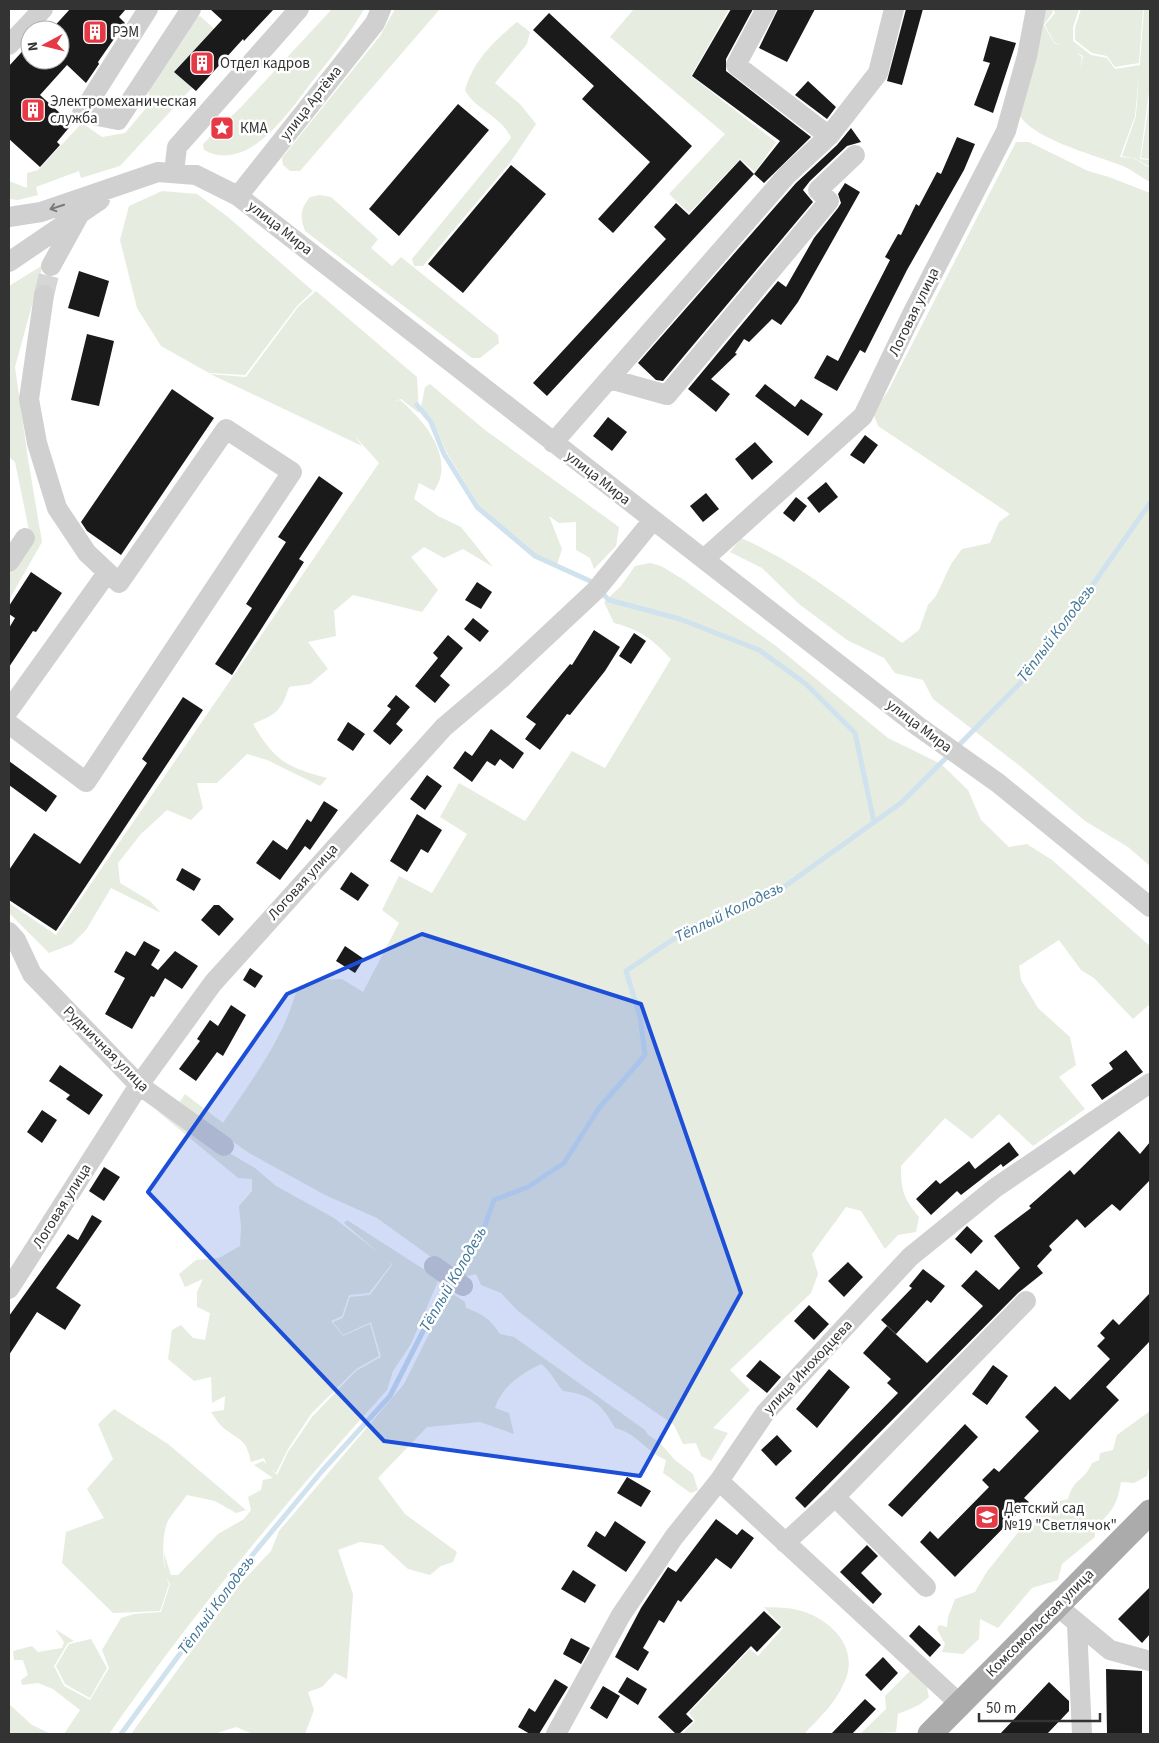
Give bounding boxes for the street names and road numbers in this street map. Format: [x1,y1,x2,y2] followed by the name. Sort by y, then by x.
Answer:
[275,61,347,145] street label: улица Артёма
[243,196,317,260] street label: улица Мира
[883,264,945,360] street label: Логовая улица
[561,446,635,510] street label: улица Мира
[882,694,956,758] street label: улица Мира
[263,839,343,925] street label: Логовая улица
[58,1001,154,1097] street label: Рудничная улица
[28,1160,96,1252] street label: Логовая улица
[759,1315,857,1419] street label: улица Иноходцева
[981,1564,1099,1682] street label: Комсомольская улица

